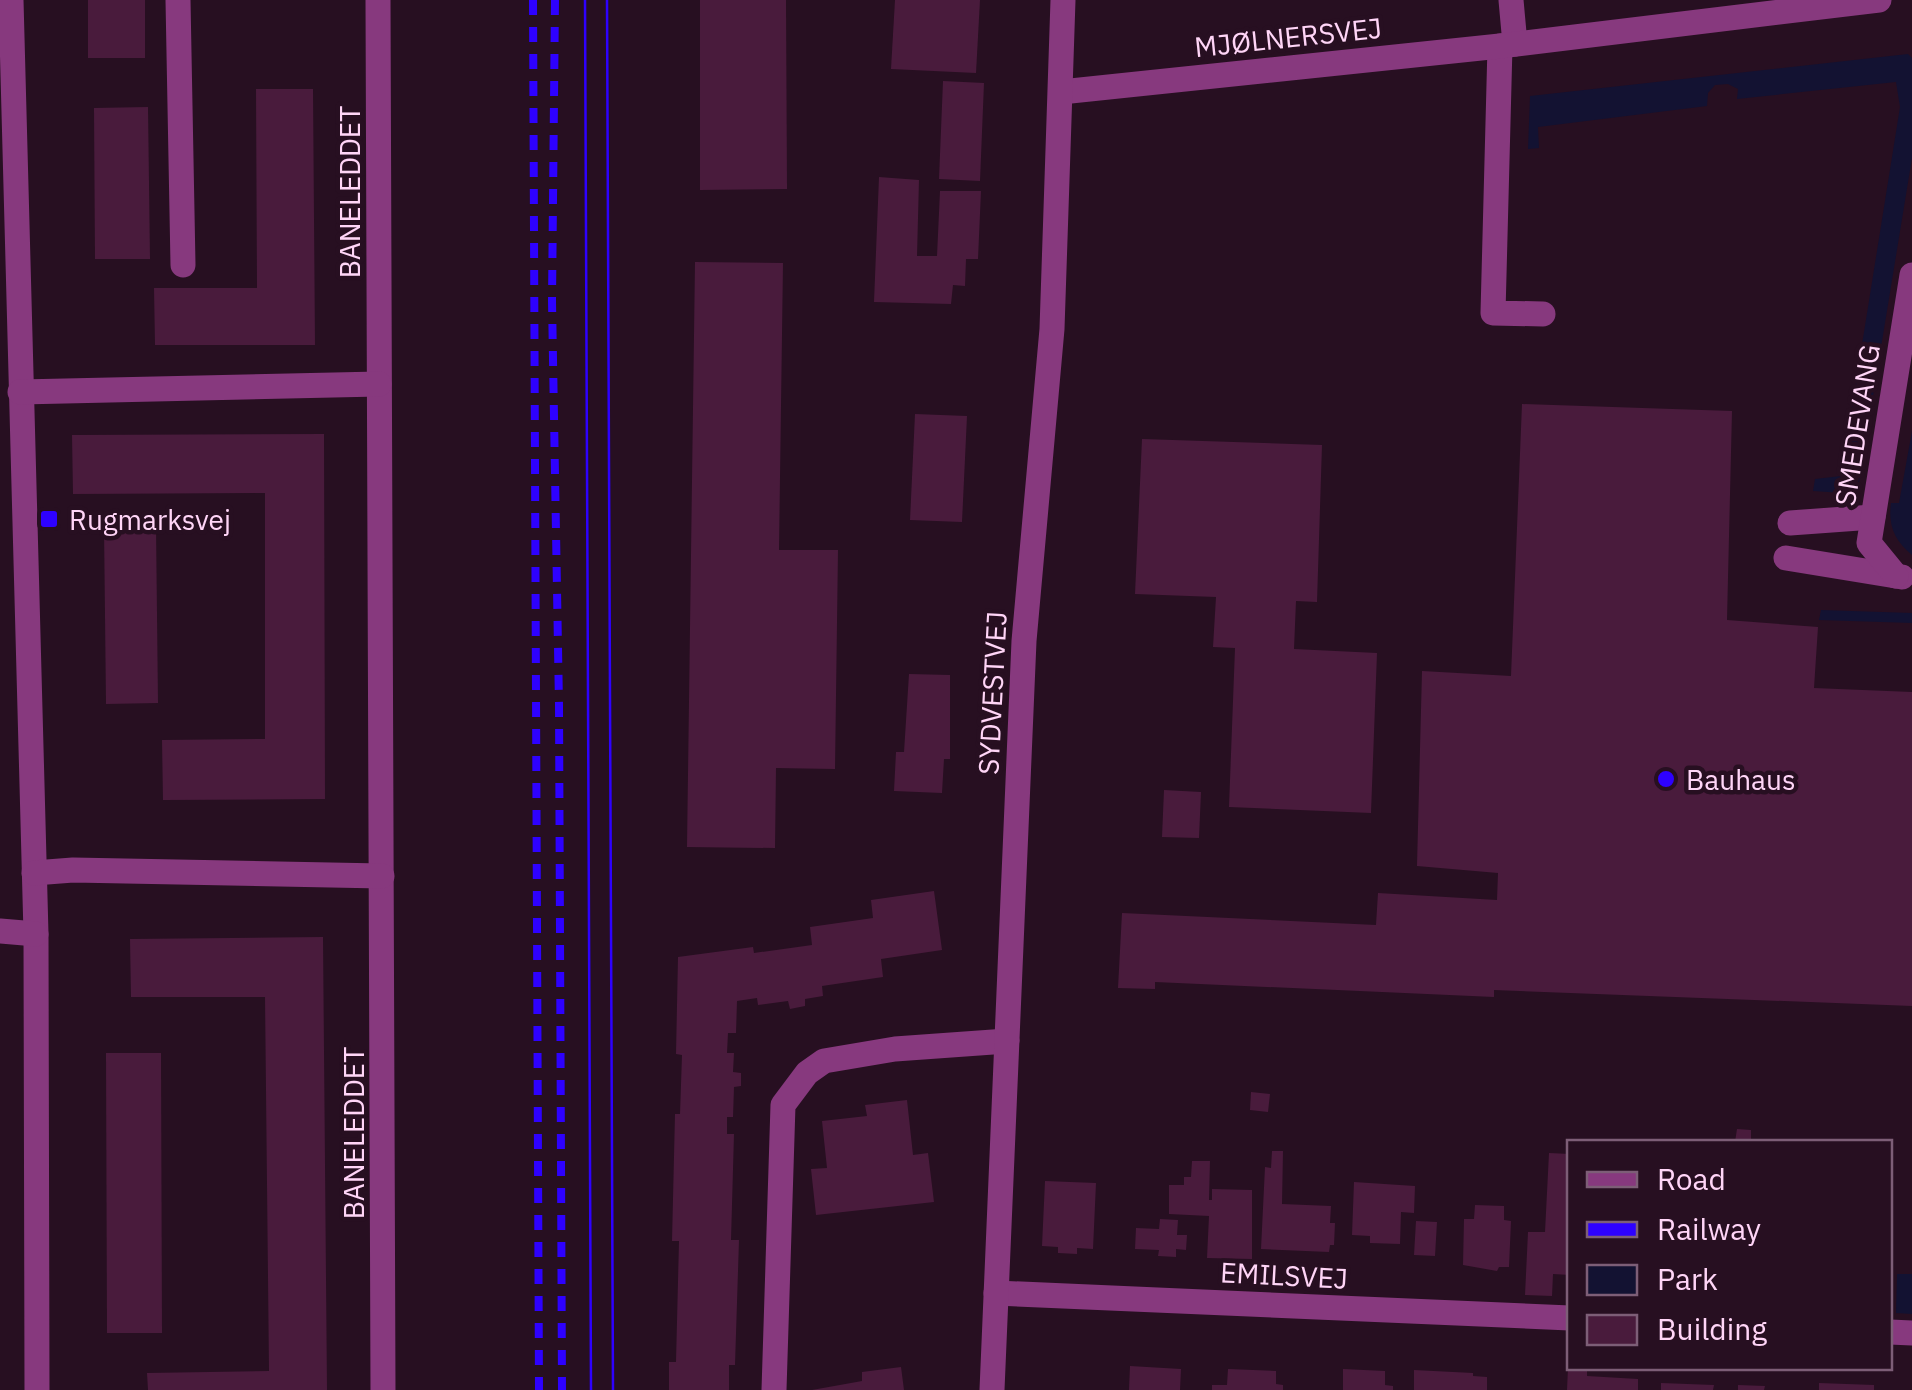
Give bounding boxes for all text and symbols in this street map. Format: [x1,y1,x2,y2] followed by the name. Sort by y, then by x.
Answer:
[1192,9,1384,65] street label: MJØLNERSVEJ
[331,106,368,278] street label: BANELEDDET
[1826,341,1888,509] street label: SMEDEVANG
[69,501,231,538] place label: Rugmarksvej
[38,508,60,530] marker: Rugmarksvej
[969,610,1015,776] street label: SYDVESTVEJ
[1686,761,1796,798] place label: Bauhaus
[1655,768,1677,790] marker: Bauhaus
[335,1047,372,1219] street label: BANELEDDET
[1567,1140,1892,1370] legend
[1657,1159,1726,1198] text: Road
[1657,1209,1761,1248] text: Railway
[1219,1253,1349,1297] street label: EMILSVEJ
[1657,1259,1718,1298] text: Park
[1657,1309,1767,1348] text: Building

